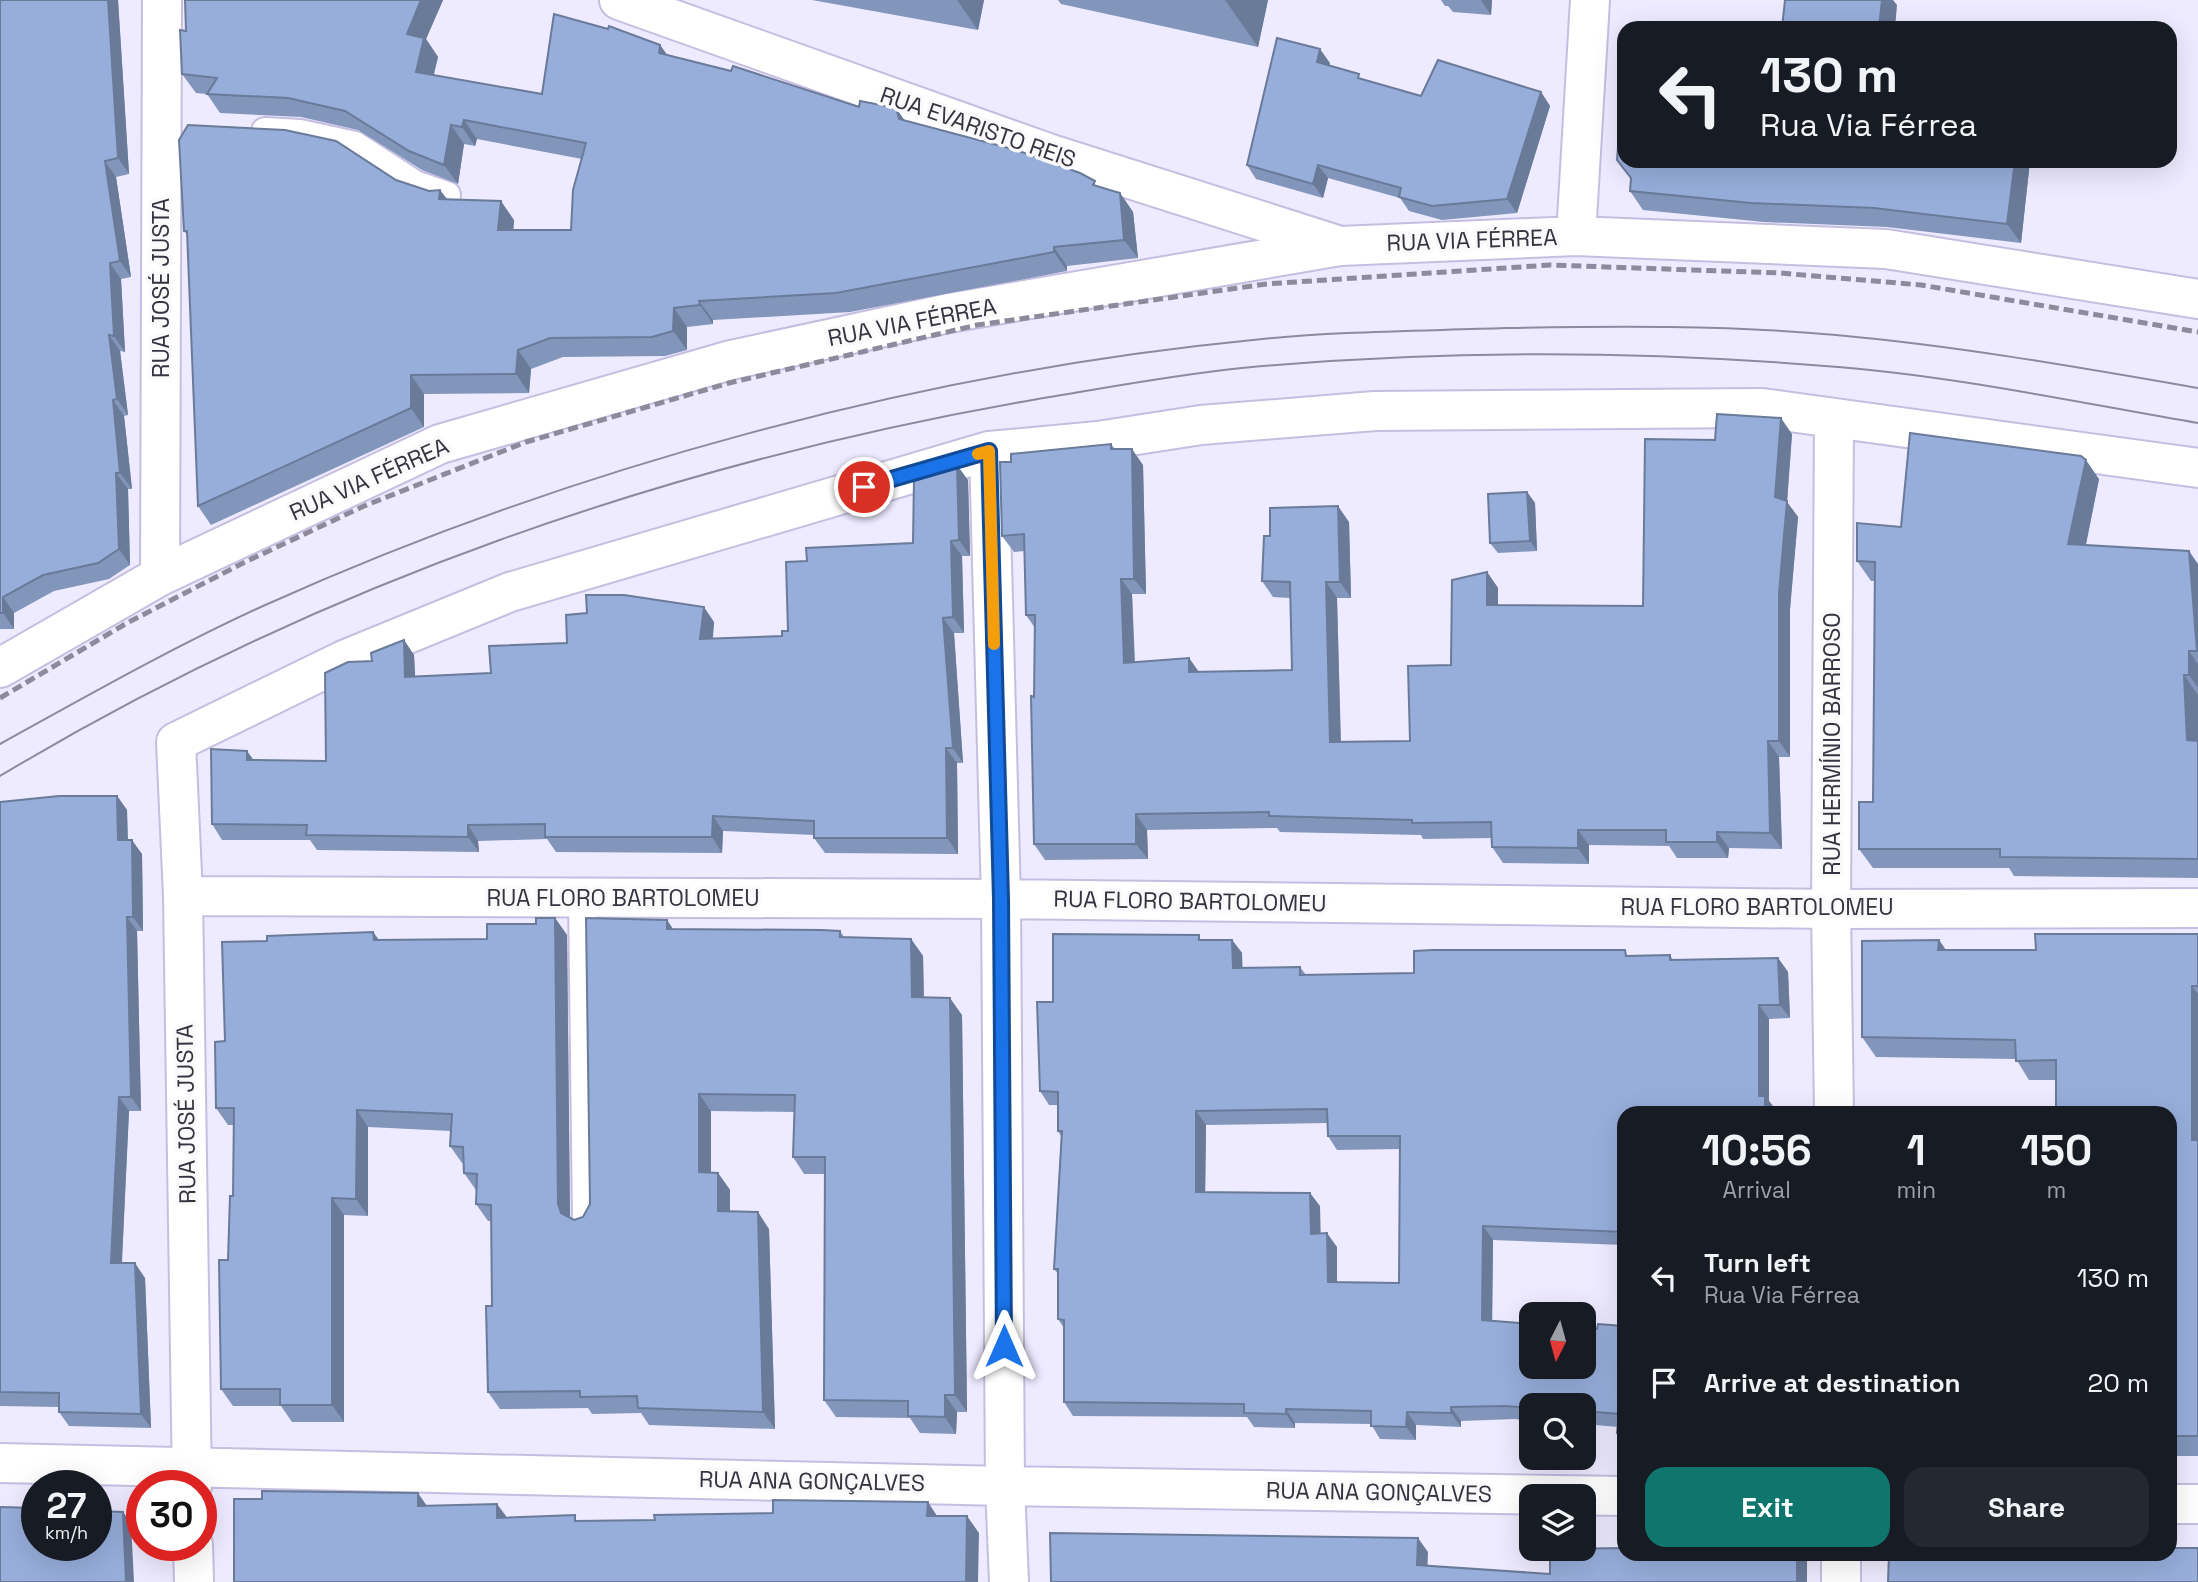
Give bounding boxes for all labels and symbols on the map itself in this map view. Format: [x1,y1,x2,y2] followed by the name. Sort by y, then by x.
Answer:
[876,79,1080,175] street label: RUA EVARISTO REIS
[146,198,176,378] street label: RUA JOSÉ JUSTA
[1386,222,1558,258] street label: RUA VIA FÉRREA
[825,291,999,353] street label: RUA VIA FÉRREA
[285,431,453,527] street label: RUA VIA FÉRREA
[834,457,894,517] pin
[1817,612,1847,876] street label: RUA HERMÍNIO BARROSO
[486,883,760,913] street label: RUA FLORO BARTOLOMEU
[1053,884,1327,918] street label: RUA FLORO BARTOLOMEU
[1620,892,1894,922] street label: RUA FLORO BARTOLOMEU
[169,1024,203,1204] street label: RUA JOSÉ JUSTA
[1519,1302,1596,1379] north arrow
[967,1309,1041,1383] position arrow
[699,1464,925,1498] street label: RUA ANA GONÇALVES
[126,1470,217,1561] speed limit sign: 30
[1266,1475,1492,1509] street label: RUA ANA GONÇALVES

